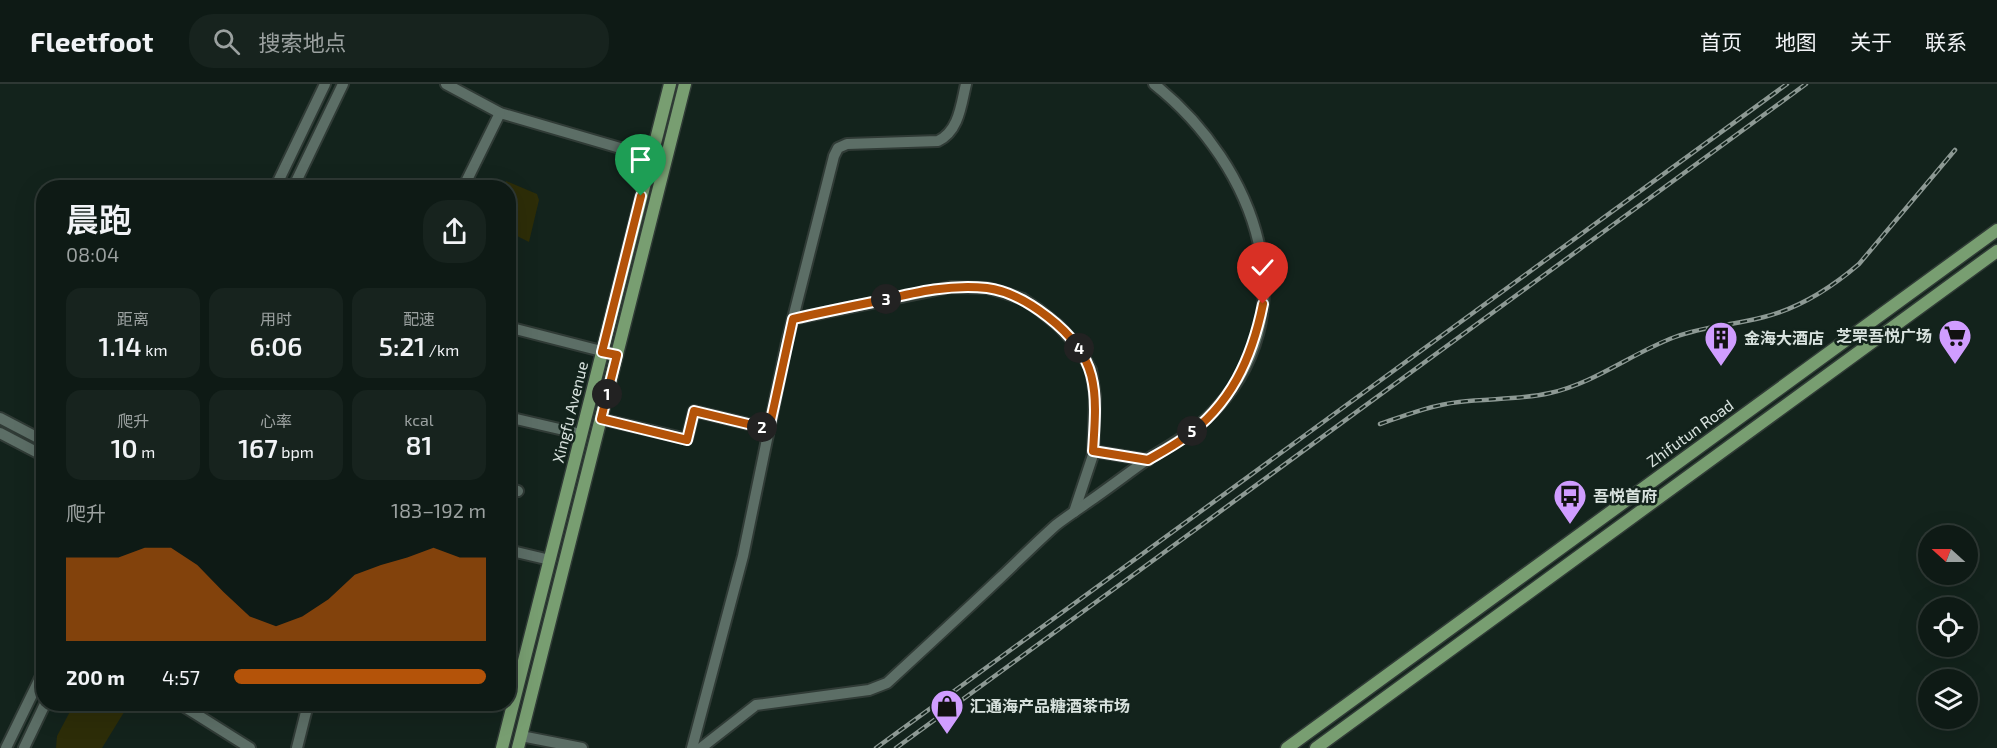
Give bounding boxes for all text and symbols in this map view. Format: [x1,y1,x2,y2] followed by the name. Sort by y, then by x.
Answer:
[189,14,609,68] search box
[30,24,153,58] text: Fleetfoot
[210,25,243,58] icon: search
[258,29,346,55] text: 搜索地点
[1700,29,1742,54] text: 首页
[1775,29,1817,54] text: 地图
[1850,29,1892,54] text: 关于
[1925,29,1967,54] text: 联系
[615,134,666,196] pin
[624,143,657,176] icon: arrive
[66,199,132,239] text: 晨跑
[423,200,486,263] button: share
[66,242,119,266] text: 08:04
[1237,242,1288,304] pin
[1246,251,1279,284] icon: check
[871,284,901,314] pin: 3
[881,289,891,308] text: 3
[117,309,149,328] text: 距离
[260,309,292,328] text: 用时
[403,309,435,328] text: 配速
[1937,318,1973,365] supermarket icon: 芝罘吾悦广场
[1703,320,1739,367] building icon: 金海大酒店
[1836,326,1932,345] place label: 芝罘吾悦广场
[1744,328,1824,347] place label: 金海大酒店
[99,330,142,361] text: 1.14
[250,330,302,361] text: 6:06
[379,330,425,361] text: 5:21
[1064,333,1094,363] pin: 4
[1074,338,1084,357] text: 4
[142,340,167,359] text: km
[425,340,459,359] text: /km
[548,359,591,465] street label: Xingfu Avenue
[592,379,622,409] pin: 1
[604,384,610,403] text: 1
[1643,395,1737,470] street label: Zhifutun Road
[404,410,434,429] text: kcal
[117,411,149,430] text: 爬升
[260,411,292,430] text: 心率
[747,412,777,442] pin: 2
[1177,416,1207,446] pin: 5
[757,417,767,436] text: 2
[1188,421,1196,440] text: 5
[406,429,432,460] text: 81
[111,432,138,463] text: 10
[238,432,278,463] text: 167
[138,442,155,461] text: m
[278,442,314,461] text: bpm
[1552,478,1588,525] bus stop icon: 吾悦首府
[1593,486,1657,505] place label: 吾悦首府
[391,498,486,522] text: 183–192 m
[66,501,106,525] text: 爬升
[1918,525,1978,585] north arrow
[1918,525,1978,729] map controls
[1918,597,1978,657] button: locate
[66,665,125,689] text: 200 m
[162,665,200,689] text: 4:57
[1918,669,1978,729] button: layers
[929,688,965,735] shop icon: 汇通海产品糖酒茶市场
[970,696,1130,715] place label: 汇通海产品糖酒茶市场

